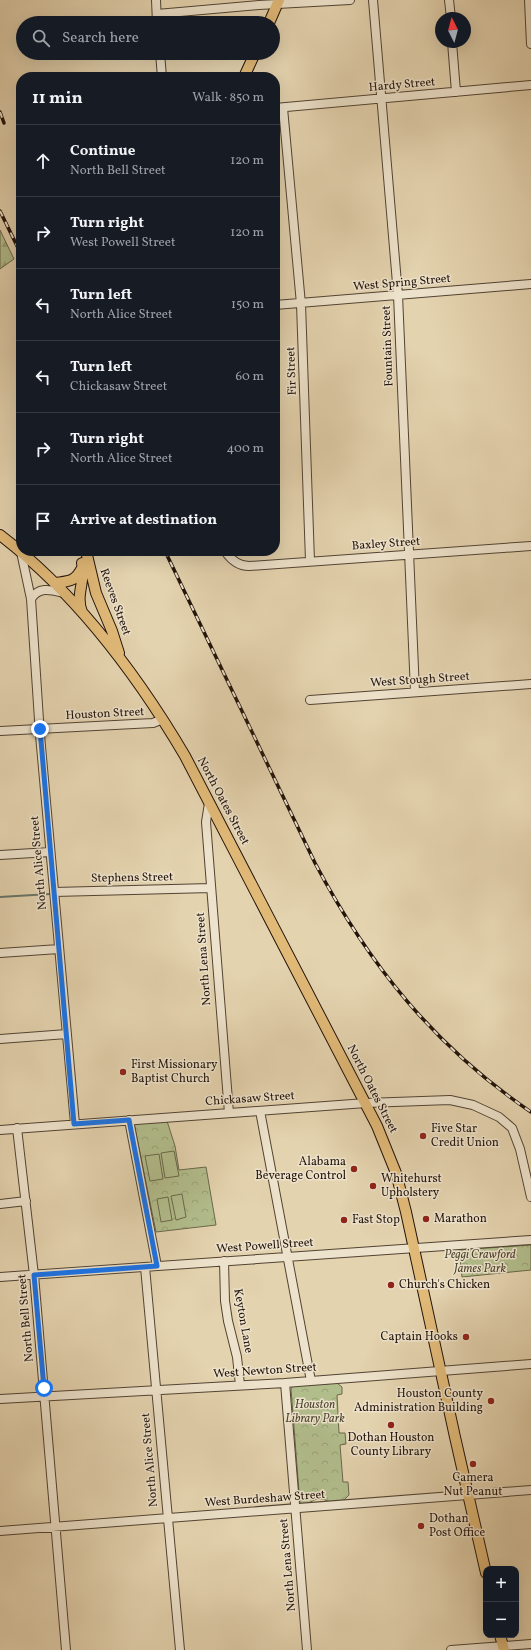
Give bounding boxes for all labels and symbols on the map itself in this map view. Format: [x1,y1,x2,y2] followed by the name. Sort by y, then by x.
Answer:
[435,12,471,48] north arrow
[368,74,436,96] street label: Hardy Street
[353,271,451,295] street label: West Spring Street
[379,305,397,387] street label: Fountain Street
[283,346,301,396] street label: Fir Street
[351,534,421,554] street label: Baxley Street
[95,566,135,638] street label: Reeves Street
[370,669,470,691] street label: West Stough Street
[65,704,145,724] street label: Houston Street
[31,720,49,738] route end
[193,754,253,848] street label: North Oates Street
[27,815,51,911] street label: North Alice Street
[91,869,173,887] street label: Stephens Street
[193,912,215,1006] street label: North Lena Street
[343,1042,401,1136] street label: North Oates Street
[131,1057,218,1087] place label: First Missionary Baptist Church
[118,1067,128,1077] marker: First Missionary Baptist Church
[205,1088,295,1110] street label: Chickasaw Street
[431,1121,499,1151] place label: Five Star Credit Union
[418,1131,428,1141] marker: Five Star Credit Union
[255,1154,346,1184] place label: Alabama Beverage Control
[349,1164,359,1174] marker: Alabama Beverage Control
[381,1171,442,1201] place label: Whitehurst Upholstery
[368,1181,378,1191] marker: Whitehurst Upholstery
[434,1211,487,1227] place label: Marathon
[352,1212,400,1228] place label: Fast Stop
[421,1214,431,1224] marker: Marathon
[339,1215,349,1225] marker: Fast Stop
[216,1235,314,1257] street label: West Powell Street
[444,1247,516,1277] park label: Peggi Crawford James Park
[14,1273,38,1363] street label: North Bell Street
[399,1277,490,1293] place label: Church's Chicken
[386,1280,396,1290] marker: Church's Chicken
[229,1287,257,1355] street label: Keyton Lane
[381,1329,458,1345] place label: Captain Hooks
[461,1332,471,1342] marker: Captain Hooks
[213,1359,317,1383] street label: West Newton Street
[35,1379,53,1397] route start
[354,1386,483,1416] place label: Houston County Administration Building
[486,1396,496,1406] marker: Houston County Administration Building
[285,1397,345,1427] park label: Houston Library Park
[138,1412,162,1508] street label: North Alice Street
[386,1420,396,1430] marker: Dothan Houston County Library
[347,1430,435,1460] place label: Dothan Houston County Library
[468,1459,478,1469] marker: Camera Nut Peanut
[444,1470,502,1500] place label: Camera Nut Peanut
[204,1487,326,1511] street label: West Burdeshaw Street
[429,1511,485,1541] place label: Dothan Post Office
[276,1518,300,1612] street label: North Lena Street
[416,1521,426,1531] marker: Dothan Post Office

